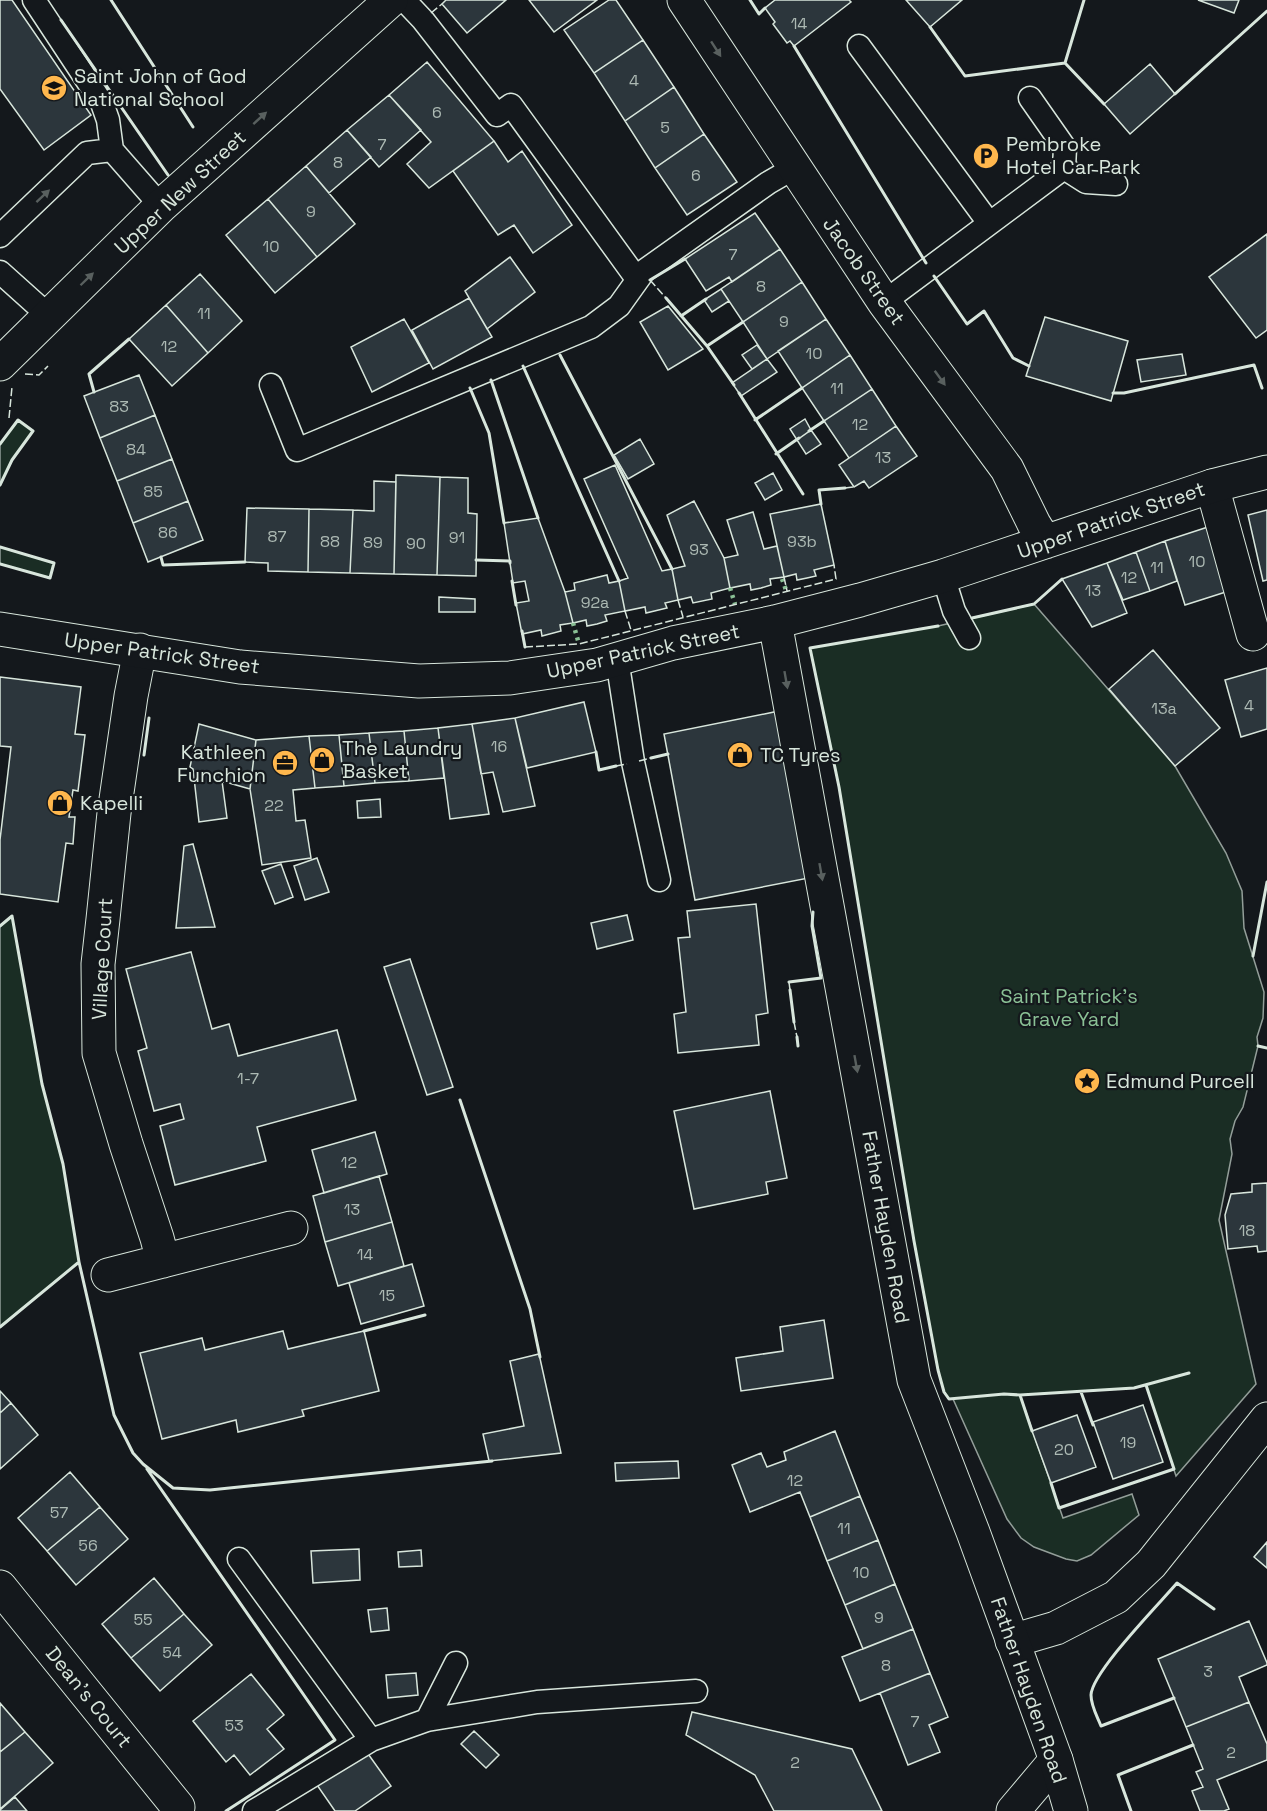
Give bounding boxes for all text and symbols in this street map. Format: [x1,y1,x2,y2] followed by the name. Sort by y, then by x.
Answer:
[791,13,807,34] house number: 14
[710,41,721,57] one-way arrow
[74,63,247,112] place label: Saint John of God National School
[629,70,639,91] house number: 4
[39,73,69,103] school or university icon: Saint John of God National School
[432,102,442,123] house number: 6
[252,112,267,125] one-way arrow
[660,117,670,138] house number: 5
[109,124,251,260] street label: Upper New Street
[1006,131,1141,180] place label: Pembroke Hotel Car Park
[377,134,387,155] house number: 7
[971,141,1001,171] parking icon: Pembroke Hotel Car Park
[333,152,343,173] house number: 8
[691,165,701,186] house number: 6
[35,189,50,203] one-way arrow
[306,201,316,222] house number: 9
[817,212,911,330] street label: Jacob Street
[263,236,279,257] house number: 10
[728,244,738,265] house number: 7
[79,272,94,286] one-way arrow
[756,276,766,297] house number: 8
[197,303,211,324] house number: 11
[779,311,789,332] house number: 9
[161,336,177,357] house number: 12
[806,343,822,364] house number: 10
[934,370,946,386] one-way arrow
[830,378,844,399] house number: 11
[109,396,129,417] house number: 83
[852,414,868,435] house number: 12
[126,439,146,460] house number: 84
[875,447,891,468] house number: 13
[1014,476,1208,564] street label: Upper Patrick Street
[143,481,163,502] house number: 85
[158,522,178,543] house number: 86
[268,526,286,547] house number: 87
[449,527,465,548] house number: 91
[320,531,340,552] house number: 88
[787,531,817,552] house number: 93b
[363,532,383,553] house number: 89
[406,533,426,554] house number: 90
[689,539,709,560] house number: 93
[1189,551,1205,572] house number: 10
[1150,557,1164,578] house number: 11
[1121,567,1137,588] house number: 12
[1085,580,1101,601] house number: 13
[581,592,609,613] house number: 92a
[544,618,742,684] street label: Upper Patrick Street
[63,626,261,680] street label: Upper Patrick Street
[782,671,791,690] one-way arrow
[1244,695,1254,716] house number: 4
[1151,698,1177,719] house number: 13a
[342,735,462,784] place label: The Laundry Basket
[491,736,507,757] house number: 16
[177,739,266,788] place label: Kathleen Funchion
[725,740,755,770] shop icon: TC Tyres
[760,742,841,768] place label: TC Tyres
[307,745,337,775] shop icon: The Laundry Basket
[270,748,300,778] office icon: Kathleen Funchion
[45,788,75,818] shop icon: Kapelli
[80,790,143,816] place label: Kapelli
[264,795,284,816] house number: 22
[817,862,826,881] one-way arrow
[86,897,118,1021] street label: Village Court
[1000,983,1138,1032] park label: Saint Patrick's Grave Yard
[852,1054,861,1073] one-way arrow
[1072,1066,1102,1096] place icon: Edmund Purcell
[237,1068,259,1089] house number: 1-7
[1106,1068,1255,1094] place label: Edmund Purcell
[856,1129,916,1325] street label: Father Hayden Road
[341,1152,357,1173] house number: 12
[344,1199,360,1220] house number: 13
[1239,1220,1255,1241] house number: 18
[357,1244,373,1265] house number: 14
[379,1285,395,1306] house number: 15
[1120,1432,1136,1453] house number: 19
[1054,1439,1074,1460] house number: 20
[787,1470,803,1491] house number: 12
[50,1502,68,1523] house number: 57
[837,1518,851,1539] house number: 11
[78,1535,98,1556] house number: 56
[853,1562,869,1583] house number: 10
[985,1593,1073,1787] street label: Father Hayden Road
[874,1607,884,1628] house number: 9
[133,1609,153,1630] house number: 55
[40,1641,138,1753] street label: Dean's Court
[162,1642,182,1663] house number: 54
[881,1655,891,1676] house number: 8
[1203,1661,1213,1682] house number: 3
[910,1711,920,1732] house number: 7
[224,1715,244,1736] house number: 53
[1226,1742,1236,1763] house number: 2
[790,1752,800,1773] house number: 2

